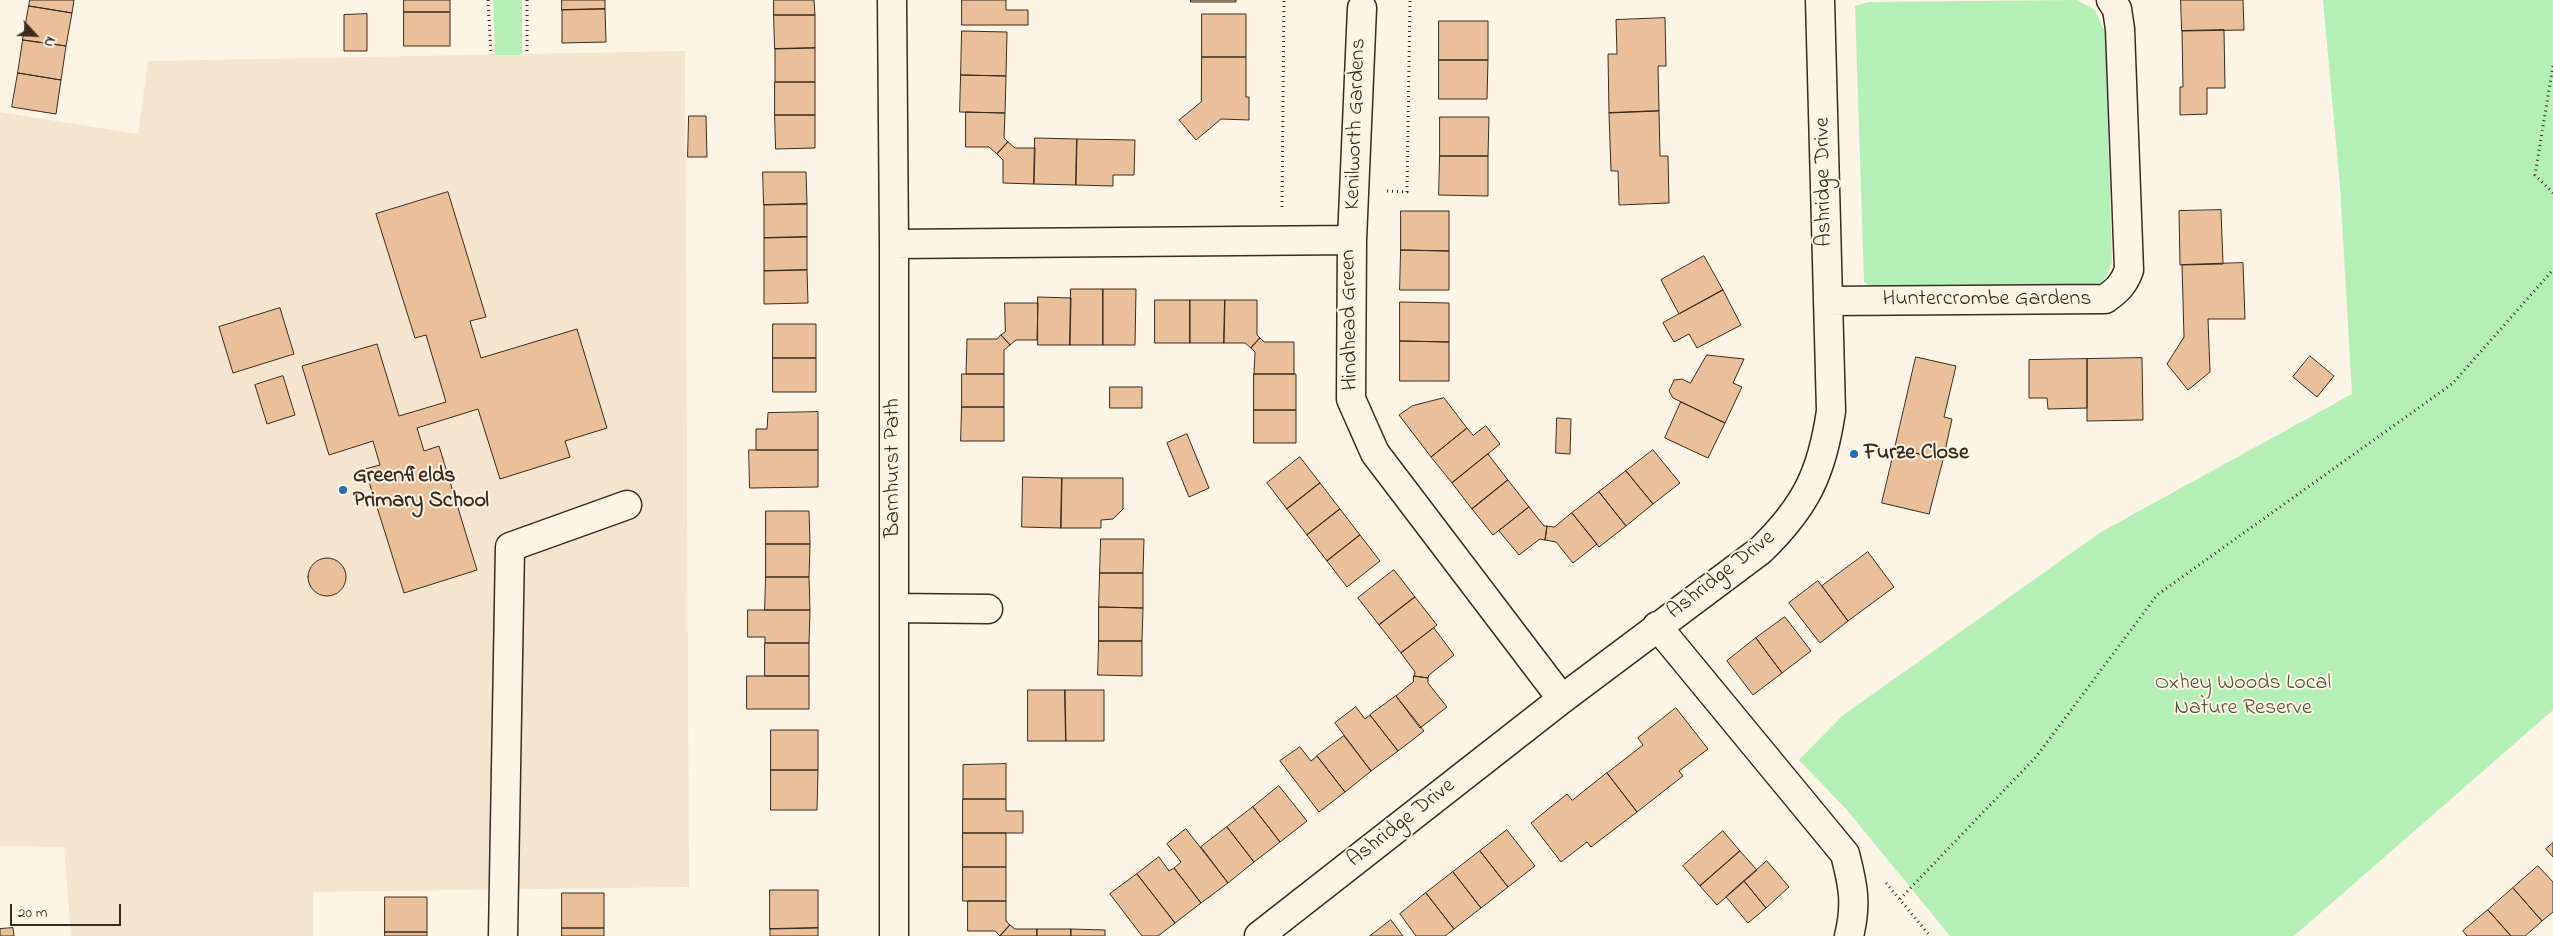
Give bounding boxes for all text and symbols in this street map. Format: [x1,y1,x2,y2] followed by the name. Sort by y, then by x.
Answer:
[10,10,60,60] north arrow
[38,33,61,50] text: N
[1341,38,1373,210] street label: Kenilworth Gardens
[1811,117,1839,247] street label: Ashridge Drive
[1337,249,1365,391] street label: Hindhead Green
[1882,287,2092,313] street label: Huntercrombe Gardens
[881,398,907,538] street label: Barnhurst Path
[1864,441,1969,467] place label: Furze Close
[1848,448,1860,460] marker: Furze Close
[353,464,489,516] place label: Greenfields Primary School
[337,484,349,496] marker: Greenfields Primary School
[1663,526,1781,626] street label: Ashridge Drive
[2155,671,2331,722] park label: Oxhey Woods Local Nature Reserve
[1343,774,1461,874] street label: Ashridge Drive
[12,894,124,926] scale bar
[18,902,47,924] text: 20 m

